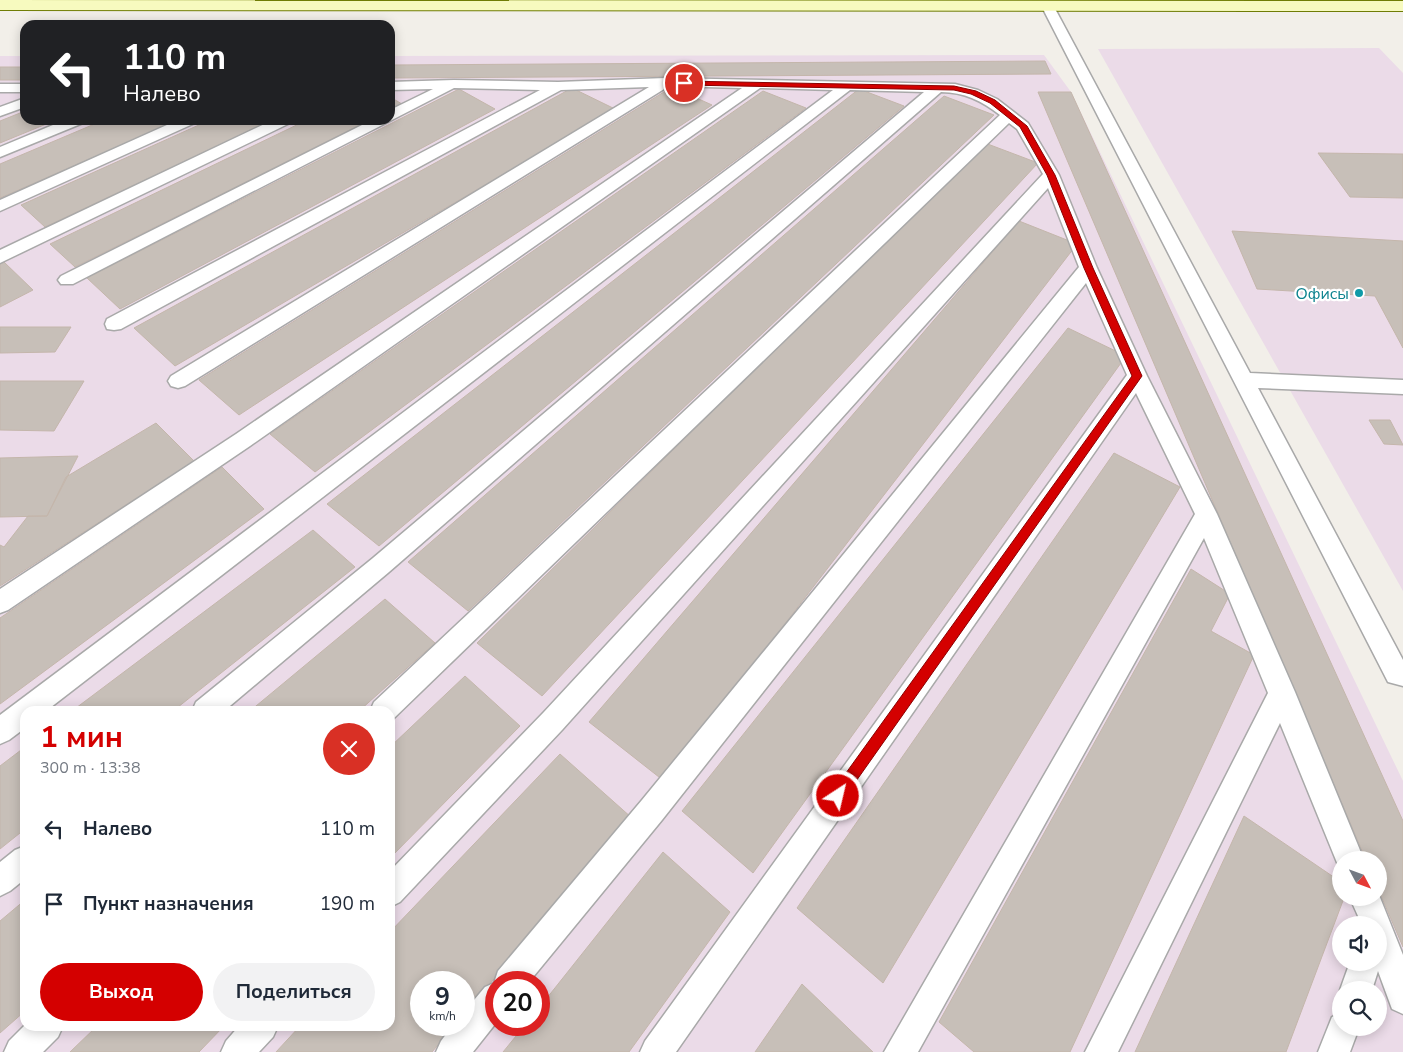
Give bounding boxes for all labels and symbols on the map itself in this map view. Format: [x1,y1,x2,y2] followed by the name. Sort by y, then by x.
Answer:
[663,62,705,104] pin
[1295,283,1349,305] place label: Офисы
[1353,287,1365,299] marker: Офисы
[811,769,863,821] position arrow
[1332,851,1388,906] north arrow
[485,971,550,1036] speed limit sign: 20

